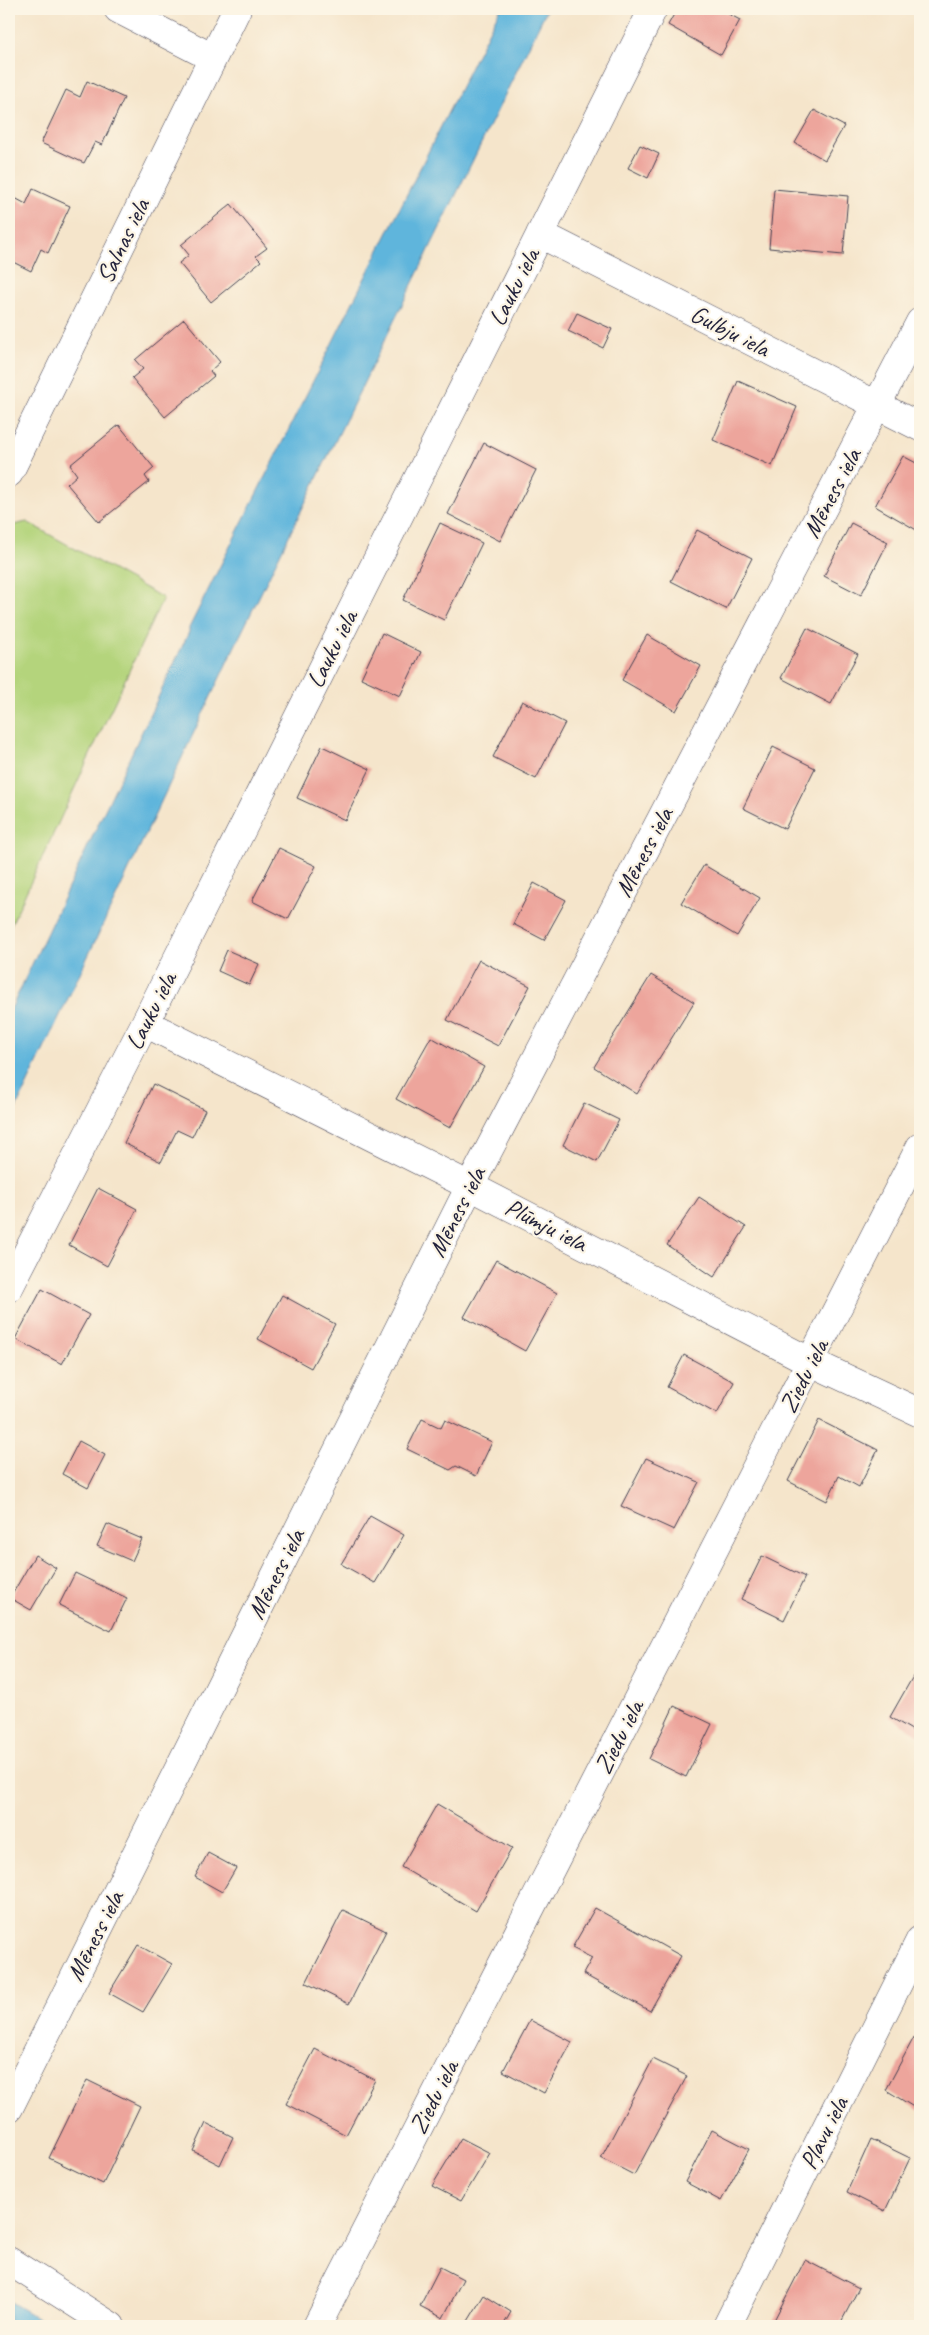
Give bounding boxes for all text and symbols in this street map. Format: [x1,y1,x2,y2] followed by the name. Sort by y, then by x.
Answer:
[89,192,158,289] street label: Salnas iela
[481,241,548,331] street label: Lauku iela
[685,298,777,365] street label: Gulbju iela
[795,441,870,543] street label: Mēness iela
[299,603,366,693] street label: Lauku iela
[607,800,682,902] street label: Mēness iela
[118,965,185,1055] street label: Lauku iela
[421,1160,494,1262] street label: Mēness iela
[500,1191,594,1260] street label: Plūmju iela
[772,1331,837,1418] street label: Ziedu iela
[240,1522,313,1624] street label: Mēness iela
[587,1692,652,1779] street label: Ziedu iela
[59,1884,132,1986] street label: Mēness iela
[402,2052,467,2139] street label: Ziedu iela
[792,2090,857,2175] street label: Pļavu iela

